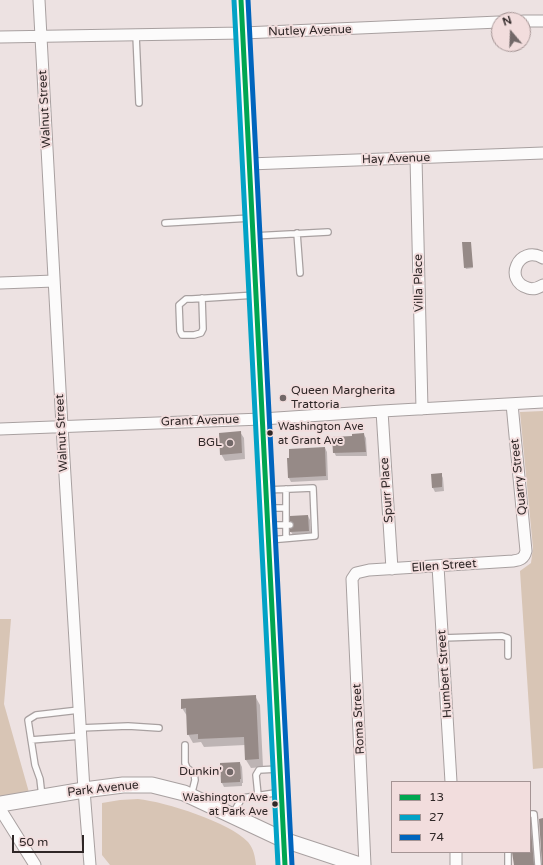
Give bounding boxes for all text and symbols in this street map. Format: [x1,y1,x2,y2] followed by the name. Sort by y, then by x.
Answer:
[491,12,531,52] north arrow
[501,14,514,29] text: N
[268,22,352,40] street label: Nutley Avenue
[36,70,54,148] street label: Walnut Street
[362,151,430,167] street label: Hay Avenue
[411,254,427,312] street label: Villa Place
[291,384,395,412] place label: Queen Margherita Trattoria
[278,393,288,403] marker: Queen Margherita Trattoria
[53,394,71,472] street label: Walnut Street
[161,412,239,430] street label: Grant Avenue
[278,420,363,446] place label: Washington Ave at Grant Ave
[265,428,275,438] marker: Washington Ave at Grant Ave
[198,436,222,450] place label: BGL
[225,438,235,448] marker: BGL
[508,438,530,516] street label: Quarry Street
[378,457,396,523] street label: Spurr Place
[411,557,477,575] street label: Ellen Street
[435,630,455,718] street label: Humbert Street
[350,683,368,755] street label: Roma Street
[179,765,222,779] place label: Dunkin'
[225,767,235,777] marker: Dunkin'
[67,778,139,800] street label: Park Avenue
[391,781,531,853] legend
[429,790,444,804] text: 13
[183,791,268,817] place label: Washington Ave at Park Ave
[270,799,280,809] marker: Washington Ave at Park Ave
[429,810,444,824] text: 27
[14,827,86,853] scale bar
[429,830,444,844] text: 74
[19,835,48,849] text: 50 m

